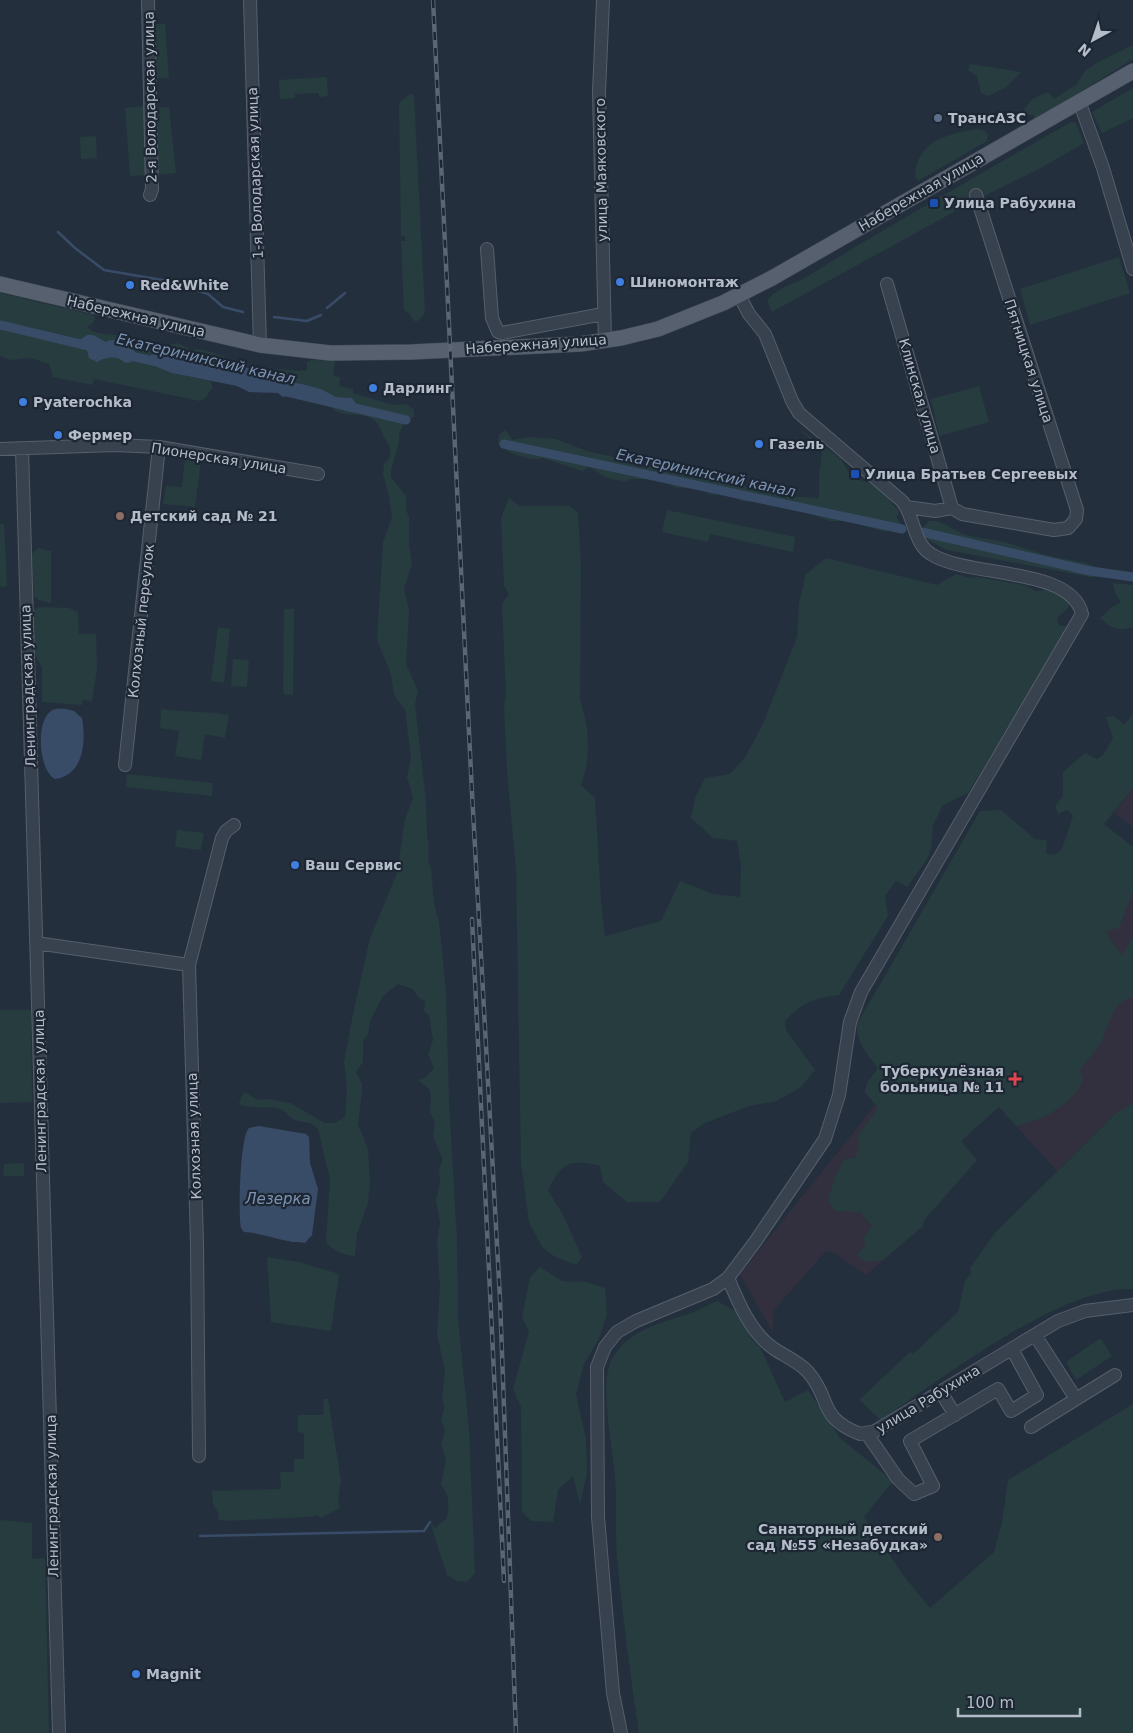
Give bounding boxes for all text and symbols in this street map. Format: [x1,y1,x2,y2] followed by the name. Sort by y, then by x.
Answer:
[141,11,159,183] street label: 2-я Володарская улица
[1068,15,1118,65] north arrow
[1075,40,1094,60] text: N
[244,87,266,259] street label: 1-я Володарская улица
[592,98,610,242] street label: улица Маяковского
[948,110,1026,126] place label: ТрансАЗС
[932,112,944,124] marker: ТрансАЗС
[856,150,986,234] street label: Набережная улица
[944,195,1076,211] place label: Улица Рабухина
[928,197,940,209] marker: Улица Рабухина
[630,274,739,290] place label: Шиномонтаж
[614,276,626,288] marker: Шиномонтаж
[140,277,229,293] place label: Red&White
[124,279,136,291] marker: Red&White
[65,292,207,340] street label: Набережная улица
[1001,297,1057,425] street label: Пятницкая улица
[115,330,297,388] water label: Екатерининский канал
[465,331,607,357] street label: Набережная улица
[896,337,944,455] street label: Клинская улица
[383,380,452,396] place label: Дарлинг
[367,382,379,394] marker: Дарлинг
[33,394,132,410] place label: Pyaterochka
[17,396,29,408] marker: Pyaterochka
[68,427,132,443] place label: Фермер
[52,429,64,441] marker: Фермер
[769,436,824,452] place label: Газель
[753,438,765,450] marker: Газель
[150,439,288,477] street label: Пионерская улица
[615,445,798,501] water label: Екатерининский канал
[865,466,1078,482] place label: Улица Братьев Сергеевых
[849,468,861,480] marker: Улица Братьев Сергеевых
[130,508,278,524] place label: Детский сад № 21
[114,510,126,522] marker: Детский сад № 21
[125,543,157,699] street label: Колхозный переулок
[17,604,39,768] street label: Ленинградская улица
[305,857,402,873] place label: Ваш Сервис
[289,859,301,871] marker: Ваш Сервис
[31,1009,49,1173] street label: Ленинградская улица
[880,1063,1004,1095] place label: Туберкулёзная больница № 11
[184,1072,204,1200] street label: Колхозная улица
[1008,1072,1022,1086] marker: Туберкулёзная больница № 11
[244,1190,311,1208] water label: Лезерка
[873,1362,983,1436] street label: улица Рабухина
[43,1414,61,1578] street label: Ленинградская улица
[747,1521,928,1553] place label: Санаторный детский сад №55 «Незабудка»
[932,1531,944,1543] marker: Санаторный детский сад №55 «Незабудка»
[146,1666,201,1682] place label: Magnit
[130,1668,142,1680] marker: Magnit
[958,1686,1080,1718] scale bar
[966,1694,1014,1712] text: 100 m

